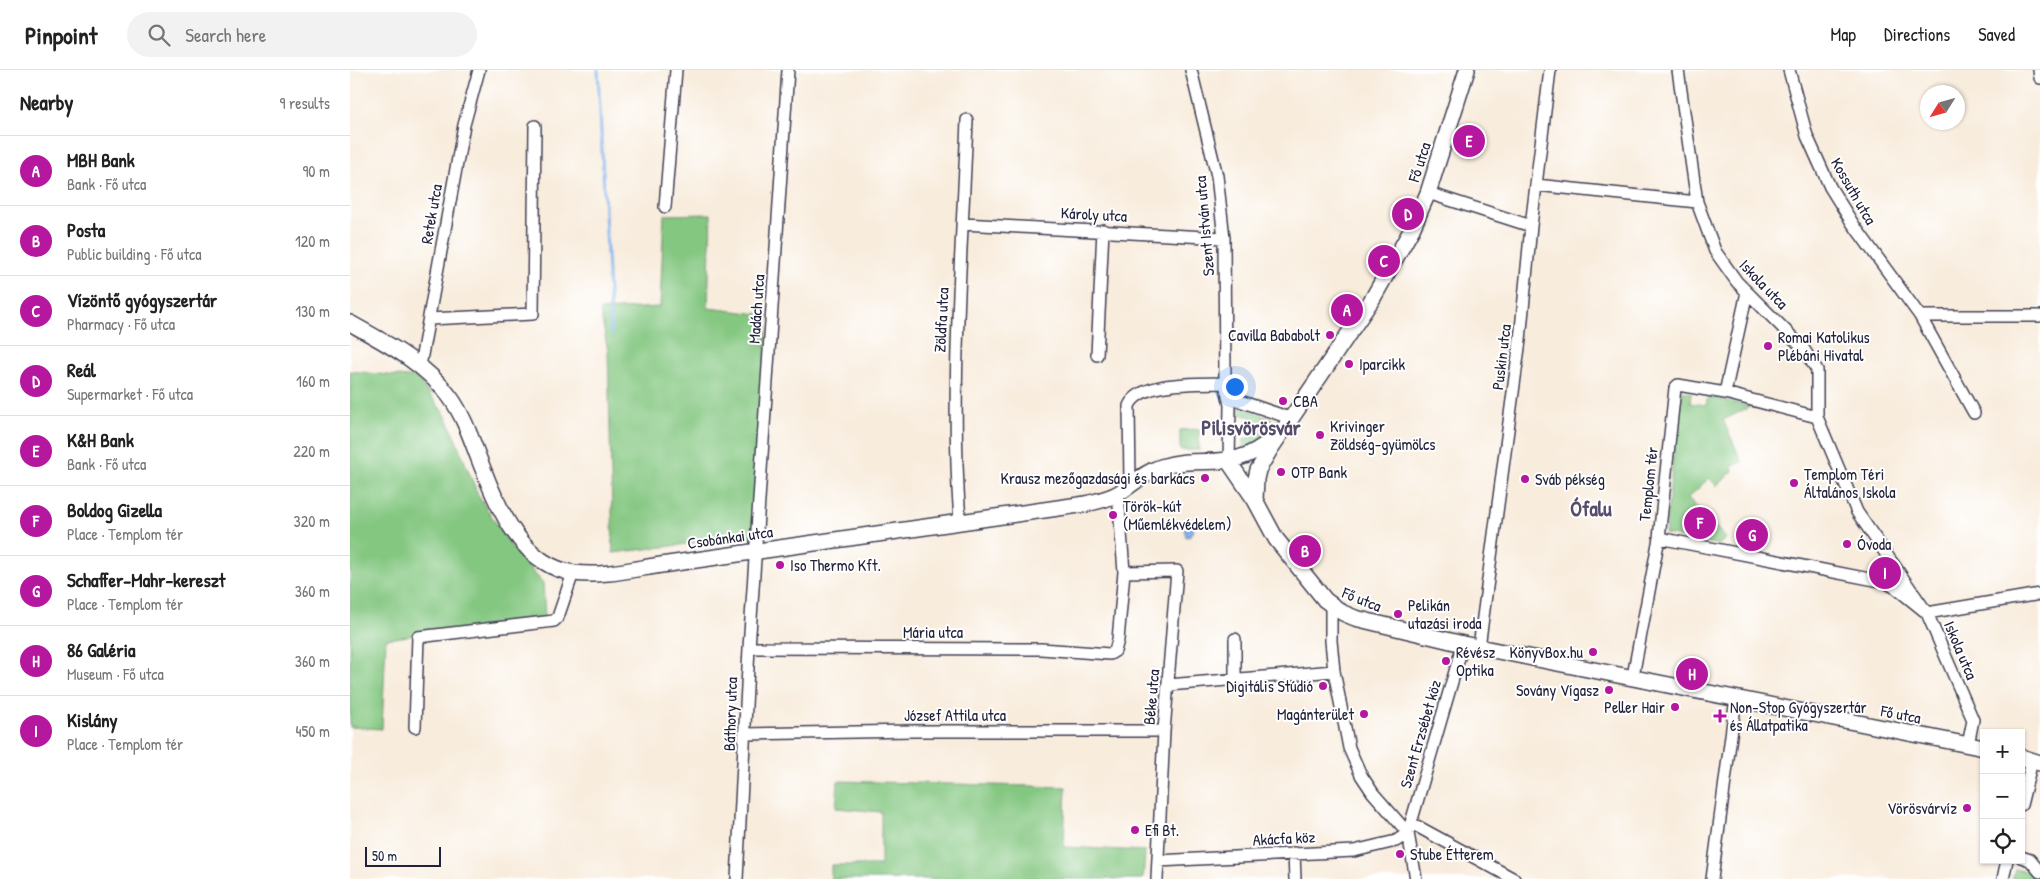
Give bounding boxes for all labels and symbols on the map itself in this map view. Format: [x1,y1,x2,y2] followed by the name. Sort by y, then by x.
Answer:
[1920,85,1965,130] north arrow
[1453,122,1485,160] pin: E
[1402,139,1436,186] street label: Fő utca
[1826,154,1882,228] street label: Kossuth utca
[1189,175,1219,277] street label: Szent István utca
[415,182,447,246] street label: Retek utca
[1392,195,1424,233] pin: D
[1060,201,1128,227] street label: Károly utca
[1368,242,1400,280] pin: C
[1735,254,1793,314] street label: Iskola utca
[743,274,769,344] street label: Madách utca
[928,287,954,353] street label: Zöldfa utca
[1331,291,1363,329] pin: A
[1486,323,1516,391] street label: Puskin utca
[1228,324,1320,346] place label: Cavilla Bababolt
[1778,326,1870,366] place label: Romai Katolikus Plébáni Hivatal
[1324,329,1336,341] marker: Cavilla Bababolt
[1762,340,1774,352] marker: Romai Katolikus Plébáni Hivatal
[1359,353,1405,375] place label: Iparcikk
[1343,358,1355,370] marker: Iparcikk
[1222,374,1248,400] your location
[1293,390,1318,412] place label: CBA
[1277,395,1289,407] marker: CBA
[1201,413,1302,442] district label: Pilisvörösvár
[1330,415,1435,455] place label: Krivinger Zöldség-gyümölcs
[1314,429,1326,441] marker: Krivinger Zöldség-gyümölcs
[1633,446,1663,522] street label: Templom tér
[1291,461,1347,483] place label: OTP Bank
[1804,463,1895,503] place label: Templom Téri Általános Iskola
[1275,466,1287,478] marker: OTP Bank
[1000,467,1195,489] place label: Krausz mezőgazdasági és barkács
[1535,468,1605,490] place label: Sváb pékség
[1199,472,1211,484] marker: Krausz mezőgazdasági és barkács
[1519,473,1531,485] marker: Sváb pékség
[1788,477,1800,489] marker: Templom Téri Általános Iskola
[1570,494,1612,523] district label: Ófalu
[1123,495,1231,535] place label: Török-kút (Műemlékvédelem)
[1684,504,1716,542] pin: F
[1107,509,1119,521] marker: Török-kút (Műemlékvédelem)
[1736,516,1768,554] pin: G
[686,520,774,554] street label: Csobánkai utca
[1289,532,1321,570] pin: B
[1857,533,1891,555] place label: Óvoda
[1841,538,1853,550] marker: Óvoda
[790,554,881,576] place label: Iso Thermo Kft.
[1869,554,1901,592] pin: I
[774,559,786,571] marker: Iso Thermo Kft.
[1338,581,1385,617] street label: Fő utca
[1408,594,1481,634] place label: Pelikán utazási iroda
[1392,608,1404,620] marker: Pelikán utazási iroda
[1939,617,1983,683] street label: Iskola utca
[903,621,963,643] street label: Mária utca
[1456,641,1496,681] place label: Révész Optika
[1510,641,1584,663] place label: KönyvBox.hu
[1587,646,1599,658] marker: KönyvBox.hu
[1440,655,1452,667] marker: Révész Optika
[1676,655,1708,693] pin: H
[1138,668,1164,726] street label: Béke utca
[1226,675,1314,697] place label: Digitális Stúdió
[718,677,742,751] street label: Báthory utca
[1394,677,1446,791] street label: Szent Erzsébet köz
[1516,679,1599,701] place label: Sovány Vígasz
[1317,680,1329,692] marker: Digitális Stúdió
[1603,684,1615,696] marker: Sovány Vígasz
[1604,696,1665,718] place label: Peller Hair
[1730,696,1867,736] place label: Non-Stop Gyógyszertár és Állatpatika
[1878,699,1923,729] street label: Fő utca
[1669,701,1681,713] marker: Peller Hair
[1277,703,1354,725] place label: Magánterület
[904,704,1006,726] street label: József Attila utca
[1358,708,1370,720] marker: Magánterület
[1714,710,1726,722] marker: Non-Stop Gyógyszertár és Állatpatika
[1887,797,1957,819] place label: Vörösvárvíz
[1961,802,1973,814] marker: Vörösvárvíz
[1145,819,1179,841] place label: Efi Bt.
[1129,824,1141,836] marker: Efi Bt.
[1252,825,1316,851] street label: Akácfa köz
[1410,843,1494,865] place label: Stube Étterem
[365,844,441,867] scale bar
[1394,848,1406,860] marker: Stube Étterem

